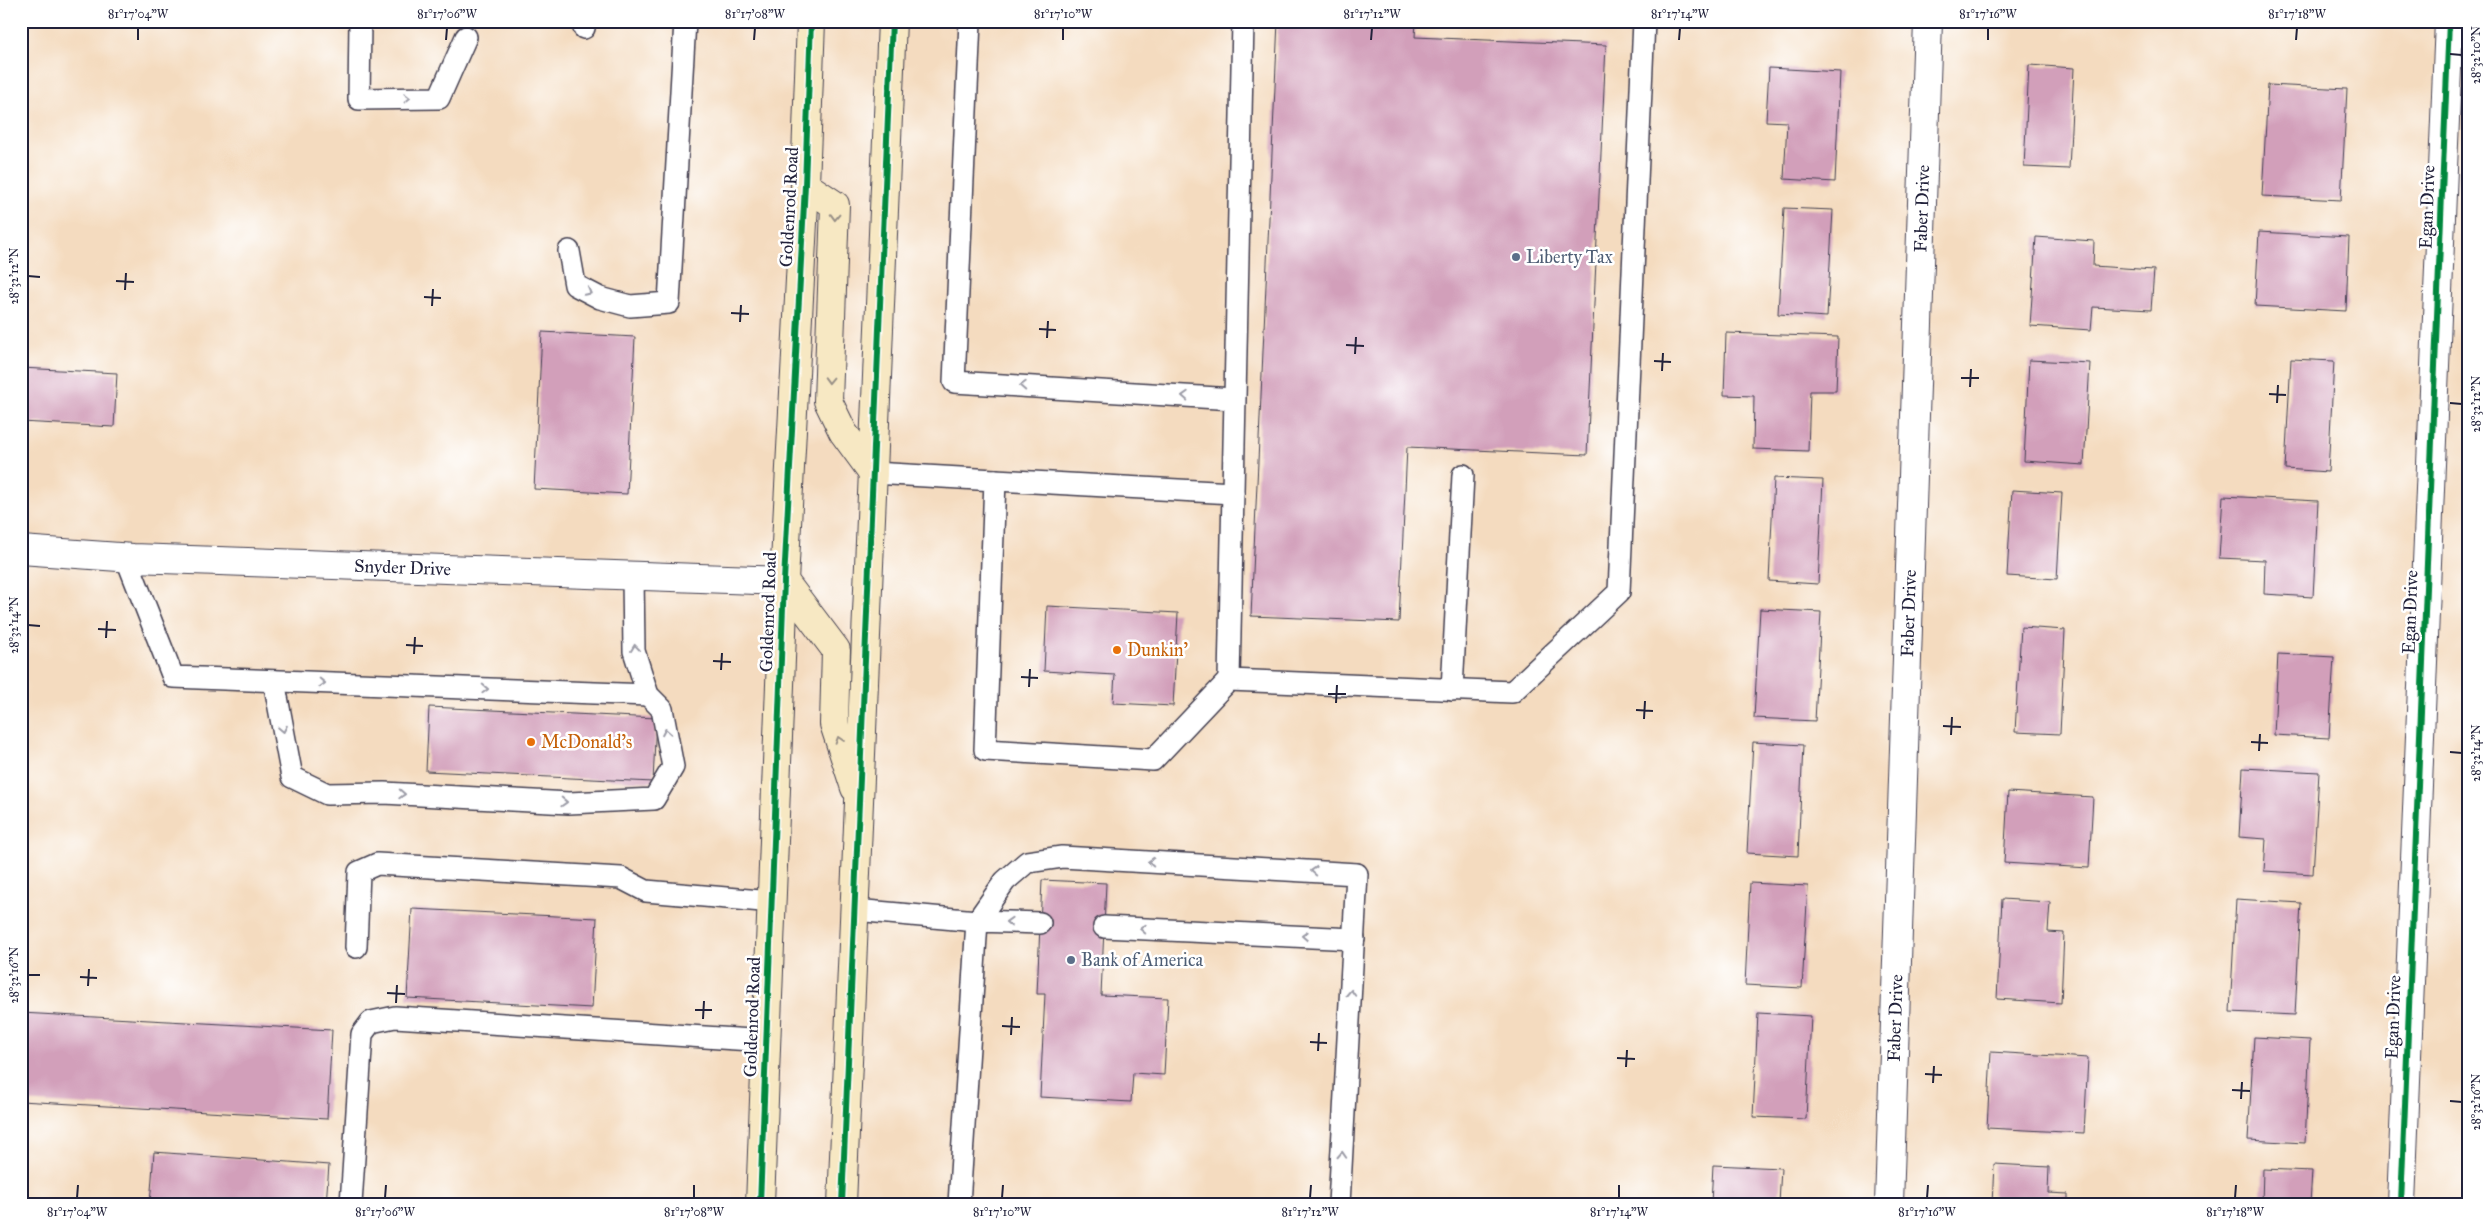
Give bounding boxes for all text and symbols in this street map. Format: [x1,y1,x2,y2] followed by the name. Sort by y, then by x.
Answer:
[108,7,169,21] text: 81°17'04"W
[417,7,477,21] text: 81°17'06"W
[725,7,786,21] text: 81°17'08"W
[1034,7,1093,21] text: 81°17'10"W
[1343,7,1401,21] text: 81°17'12"W
[1651,7,1710,21] text: 81°17'14"W
[1959,7,2017,21] text: 81°17'16"W
[2268,7,2326,21] text: 81°17'18"W
[2469,26,2483,84] text: 28°32'10"N
[404,93,412,103] one-way arrow
[775,146,803,268] street label: Goldenrod Road
[1909,164,1934,253] street label: Faber Drive
[2415,165,2440,249] street label: Egan Drive
[830,214,840,222] one-way arrow
[1526,246,1613,268] place label: Liberty Tax
[7,248,21,304] text: 28°32'12"N
[1510,251,1522,263] marker: Liberty Tax
[583,286,592,296] one-way arrow
[823,376,834,384] one-way arrow
[2469,376,2483,432] text: 28°32'12"N
[1019,381,1027,392] one-way arrow
[1181,390,1189,401] one-way arrow
[755,551,781,673] street label: Goldenrod Road
[354,555,451,580] street label: Snyder Drive
[1896,569,1921,657] street label: Faber Drive
[2398,570,2423,654] street label: Egan Drive
[7,596,21,654] text: 28°32'14"N
[1127,639,1188,661] place label: Dunkin'
[630,644,641,652] one-way arrow
[1111,644,1123,656] marker: Dunkin'
[319,678,327,689] one-way arrow
[481,684,489,695] one-way arrow
[2469,724,2483,782] text: 28°32'14"N
[277,725,287,734] one-way arrow
[662,728,672,736] one-way arrow
[541,731,632,753] place label: McDonald's
[525,736,537,748] marker: McDonald's
[835,737,845,745] one-way arrow
[398,789,406,800] one-way arrow
[560,797,568,807] one-way arrow
[1147,856,1155,867] one-way arrow
[1309,866,1317,877] one-way arrow
[1004,917,1012,927] one-way arrow
[1138,923,1146,934] one-way arrow
[1301,931,1309,942] one-way arrow
[7,947,21,1003] text: 28°32'16"N
[1081,949,1203,971] place label: Bank of America
[1065,954,1077,966] marker: Bank of America
[739,956,765,1078] street label: Goldenrod Road
[1883,974,1908,1062] street label: Faber Drive
[2381,975,2406,1059] street label: Egan Drive
[1345,989,1356,997] one-way arrow
[2469,1074,2483,1130] text: 28°32'16"N
[1336,1151,1347,1159] one-way arrow
[47,1205,108,1219] text: 81°17'04"W
[355,1205,415,1219] text: 81°17'06"W
[664,1205,725,1219] text: 81°17'08"W
[973,1205,1032,1219] text: 81°17'10"W
[1281,1205,1339,1219] text: 81°17'12"W
[1590,1205,1649,1219] text: 81°17'14"W
[1898,1205,1956,1219] text: 81°17'16"W
[2206,1205,2264,1219] text: 81°17'18"W

